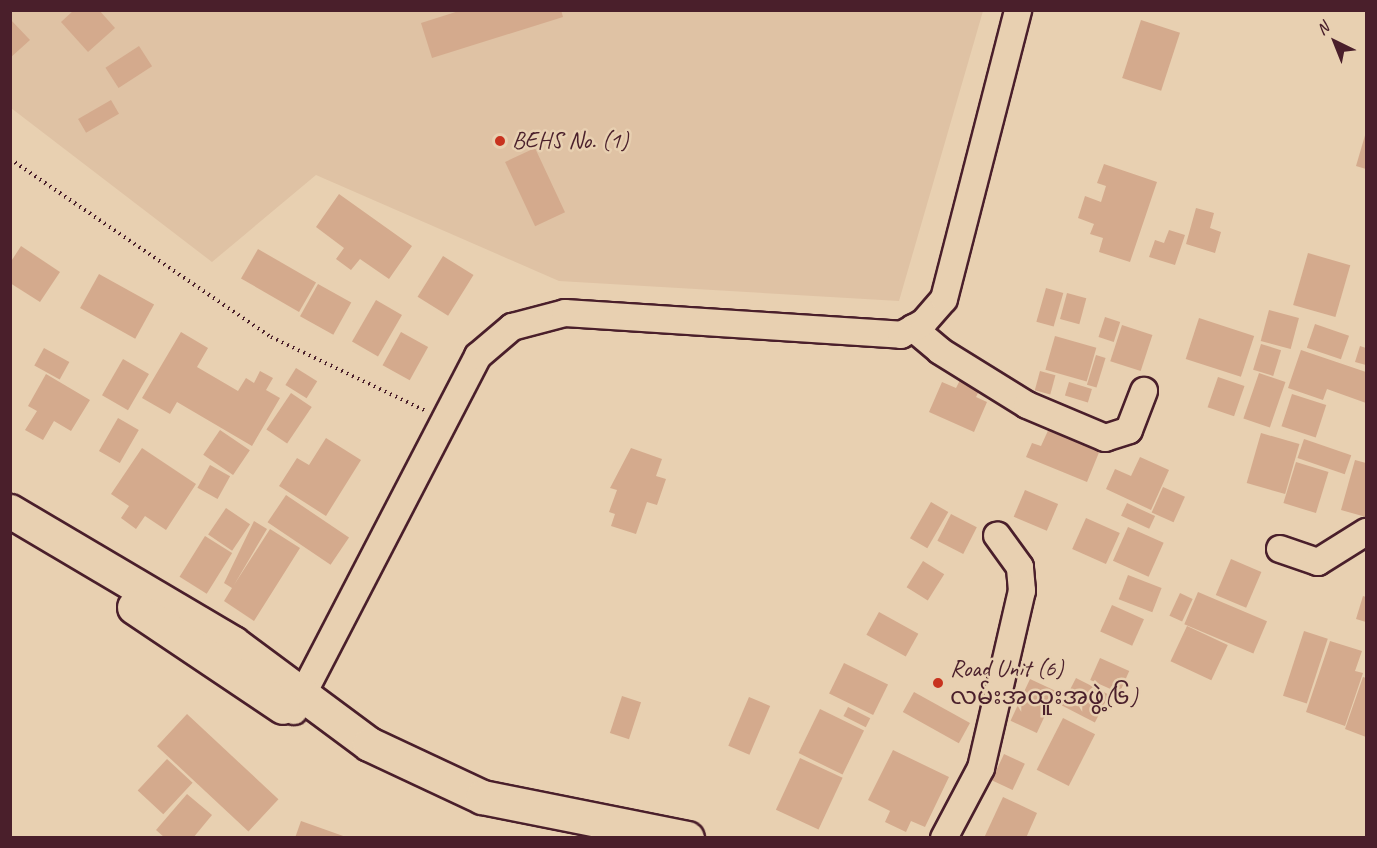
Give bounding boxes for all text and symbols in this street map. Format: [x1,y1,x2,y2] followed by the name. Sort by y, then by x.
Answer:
[1305,12,1365,72] north arrow
[1312,18,1333,40] text: N
[512,127,628,155] place label: BEHS No. (1)
[493,134,507,148] marker: BEHS No. (1)
[950,655,1137,711] place label: Road Unit (6) လမ်းအထူးအဖွဲ့(၆)
[931,676,945,690] marker: Road Unit (6) လမ်းအထူးအဖွဲ့(၆)

